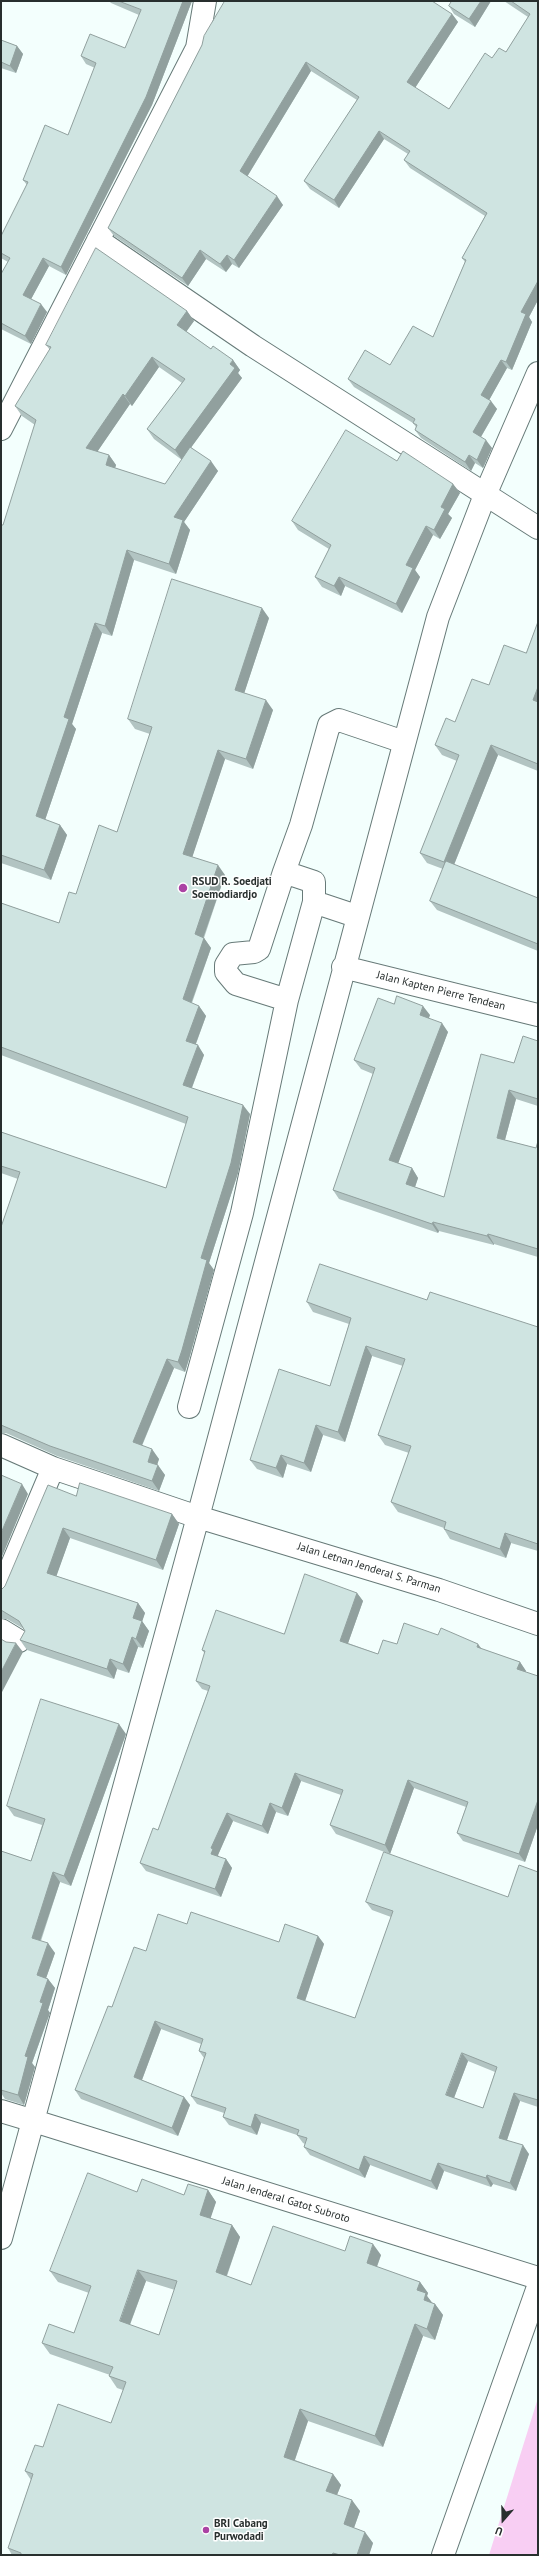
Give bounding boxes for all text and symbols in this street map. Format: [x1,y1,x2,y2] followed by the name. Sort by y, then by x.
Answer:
[192,875,272,901] place label: RSUD R. Soedjati Soemodiardjo
[177,882,189,894] marker: RSUD R. Soedjati Soemodiardjo
[375,969,507,1013] street label: Jalan Kapten Pierre Tendean
[296,1540,442,1596] street label: Jalan Letnan Jenderal S. Parman
[220,2174,352,2226] street label: Jalan Jenderal Gatot Subroto
[483,2500,523,2540] north arrow
[214,2517,268,2543] place label: BRI Cabang Purwodadi
[493,2524,505,2539] text: U
[201,2525,211,2535] marker: BRI Cabang Purwodadi

